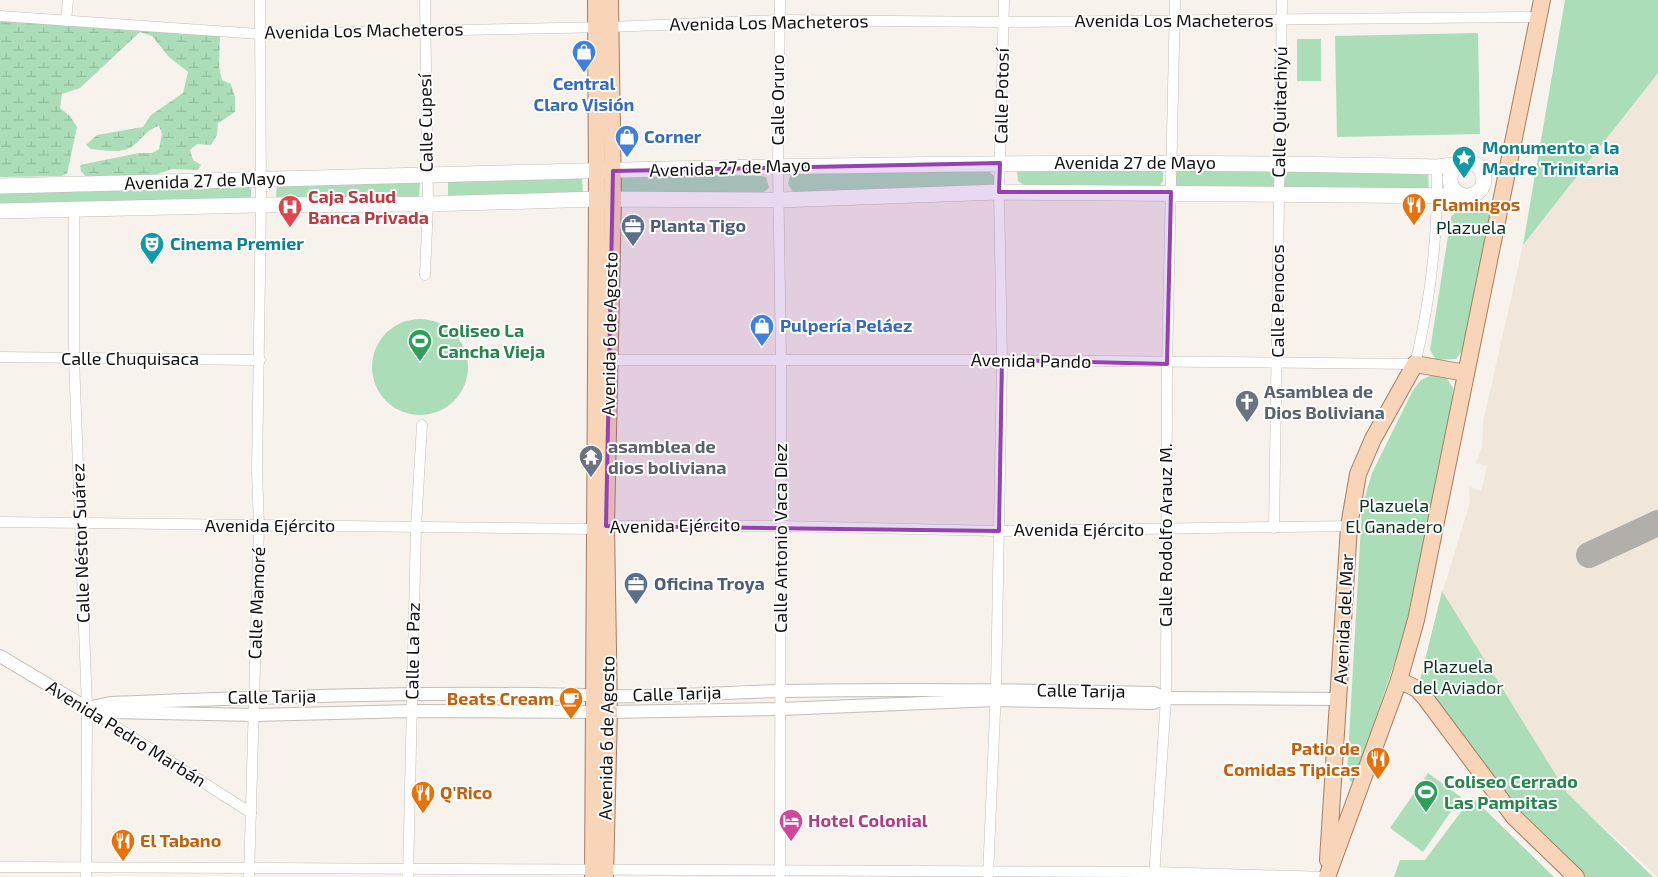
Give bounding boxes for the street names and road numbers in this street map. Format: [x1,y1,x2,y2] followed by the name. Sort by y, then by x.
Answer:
[669,9,869,35] street label: Avenida Los Macheteros
[1074,9,1274,31] street label: Avenida Los Macheteros
[264,17,464,43] street label: Avenida Los Macheteros
[1267,46,1291,178] street label: Calle Quitachiyú
[989,47,1013,144] street label: Calle Potosí
[766,54,788,146] street label: Calle Oruro
[413,73,437,173] street label: Calle Cupesí
[1054,151,1216,173] street label: Avenida 27 de Mayo
[649,153,811,181] street label: Avenida 27 de Mayo
[124,166,286,194] street label: Avenida 27 de Mayo
[1266,244,1288,358] street label: Calle Penocos
[597,252,621,416] street label: Avenida 6 de Agosto
[61,347,199,369] street label: Calle Chuquisaca
[971,348,1091,372] street label: Avenida Pando
[769,443,791,633] street label: Calle Antonio Vaca Diez
[1154,443,1176,627] street label: Calle Rodolfo Arauz M.
[66,463,94,623] street label: Calle Néstor Suárez
[609,513,740,537] street label: Avenida Ejército
[205,514,335,536] street label: Avenida Ejército
[1014,518,1144,540] street label: Avenida Ejército
[243,546,269,660] street label: Calle Mamoré
[1329,553,1357,685] street label: Avenida del Mar
[400,602,424,700] street label: Calle La Paz
[594,656,618,820] street label: Avenida 6 de Agosto
[43,675,210,791] street label: Avenida Pedro Marbán
[1036,678,1126,702] street label: Calle Tarija
[632,680,722,706] street label: Calle Tarija
[227,684,317,708] street label: Calle Tarija

